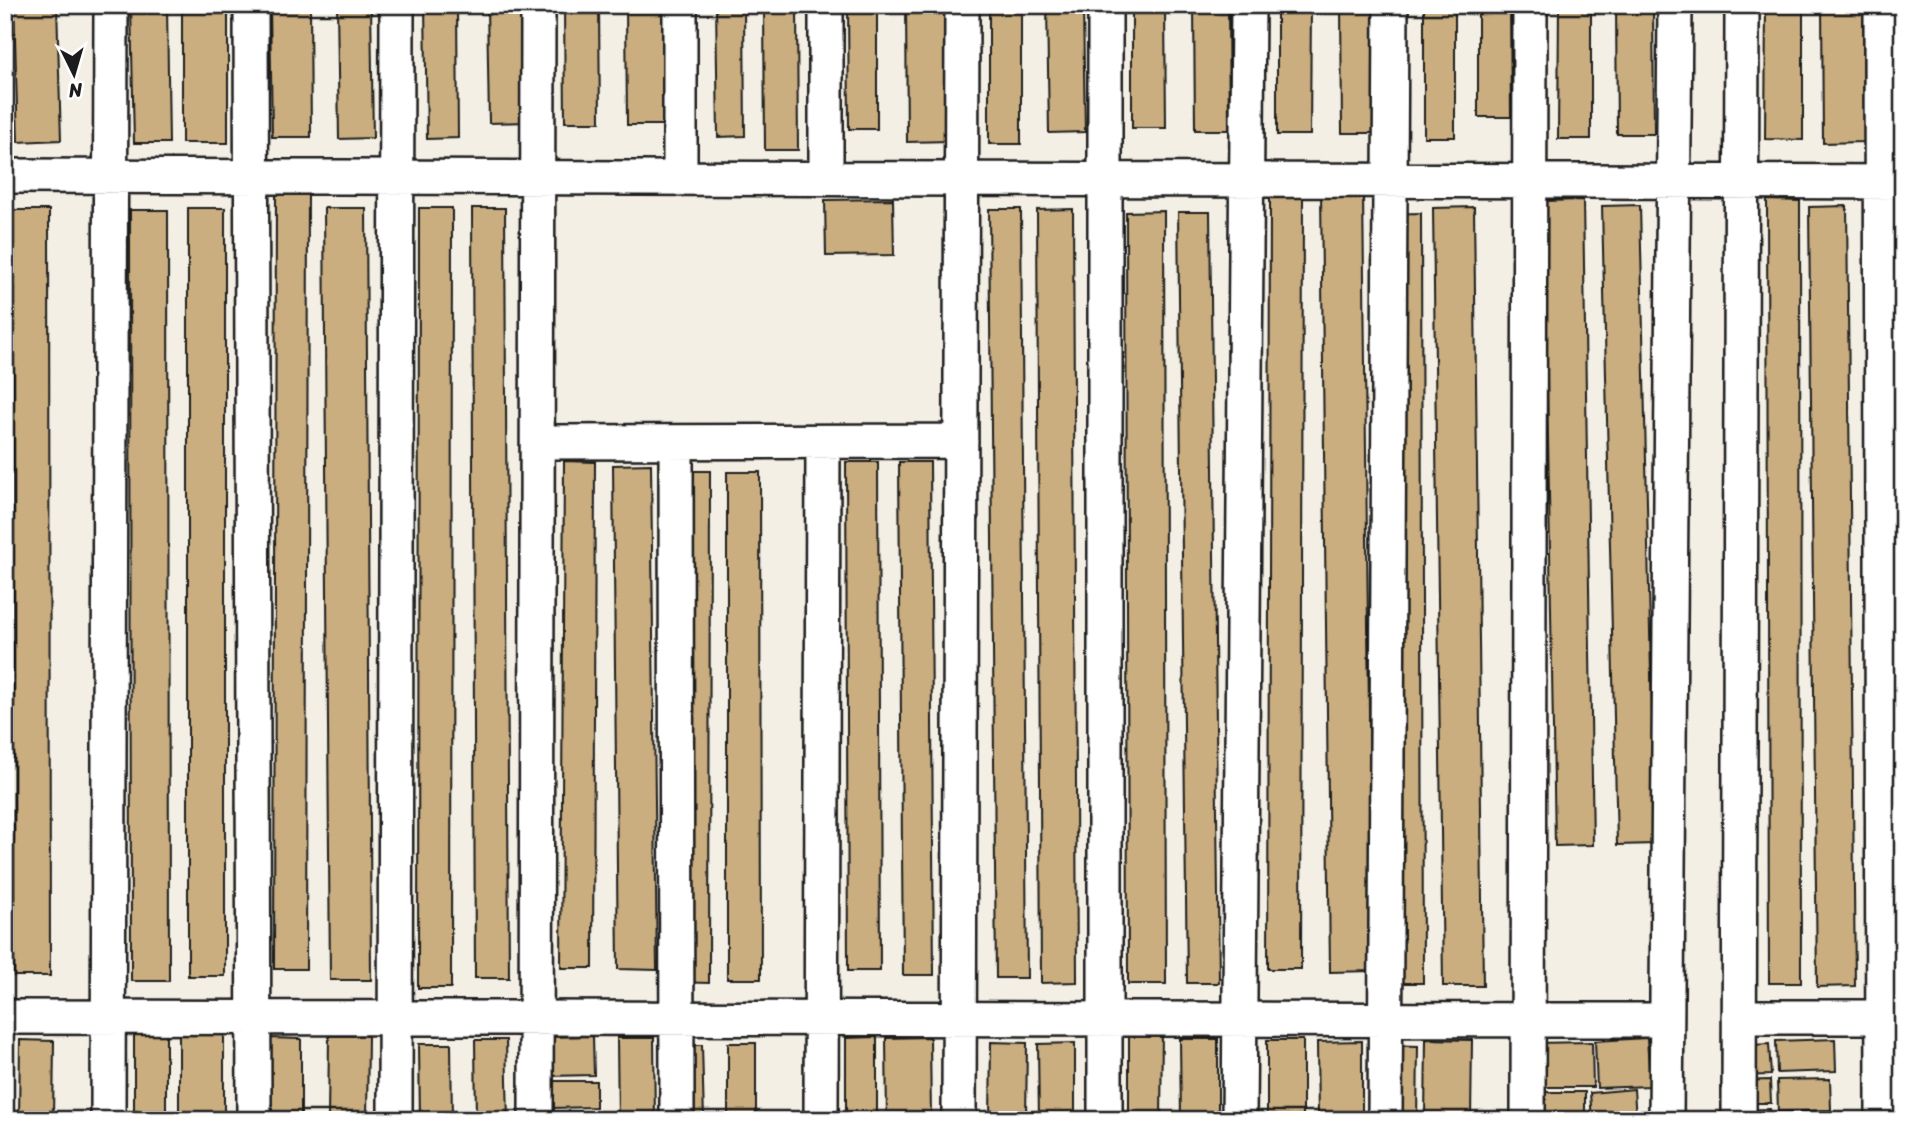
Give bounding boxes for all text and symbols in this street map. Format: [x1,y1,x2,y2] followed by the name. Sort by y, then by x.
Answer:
[38,38,108,108] north arrow
[67,73,84,108] text: N

